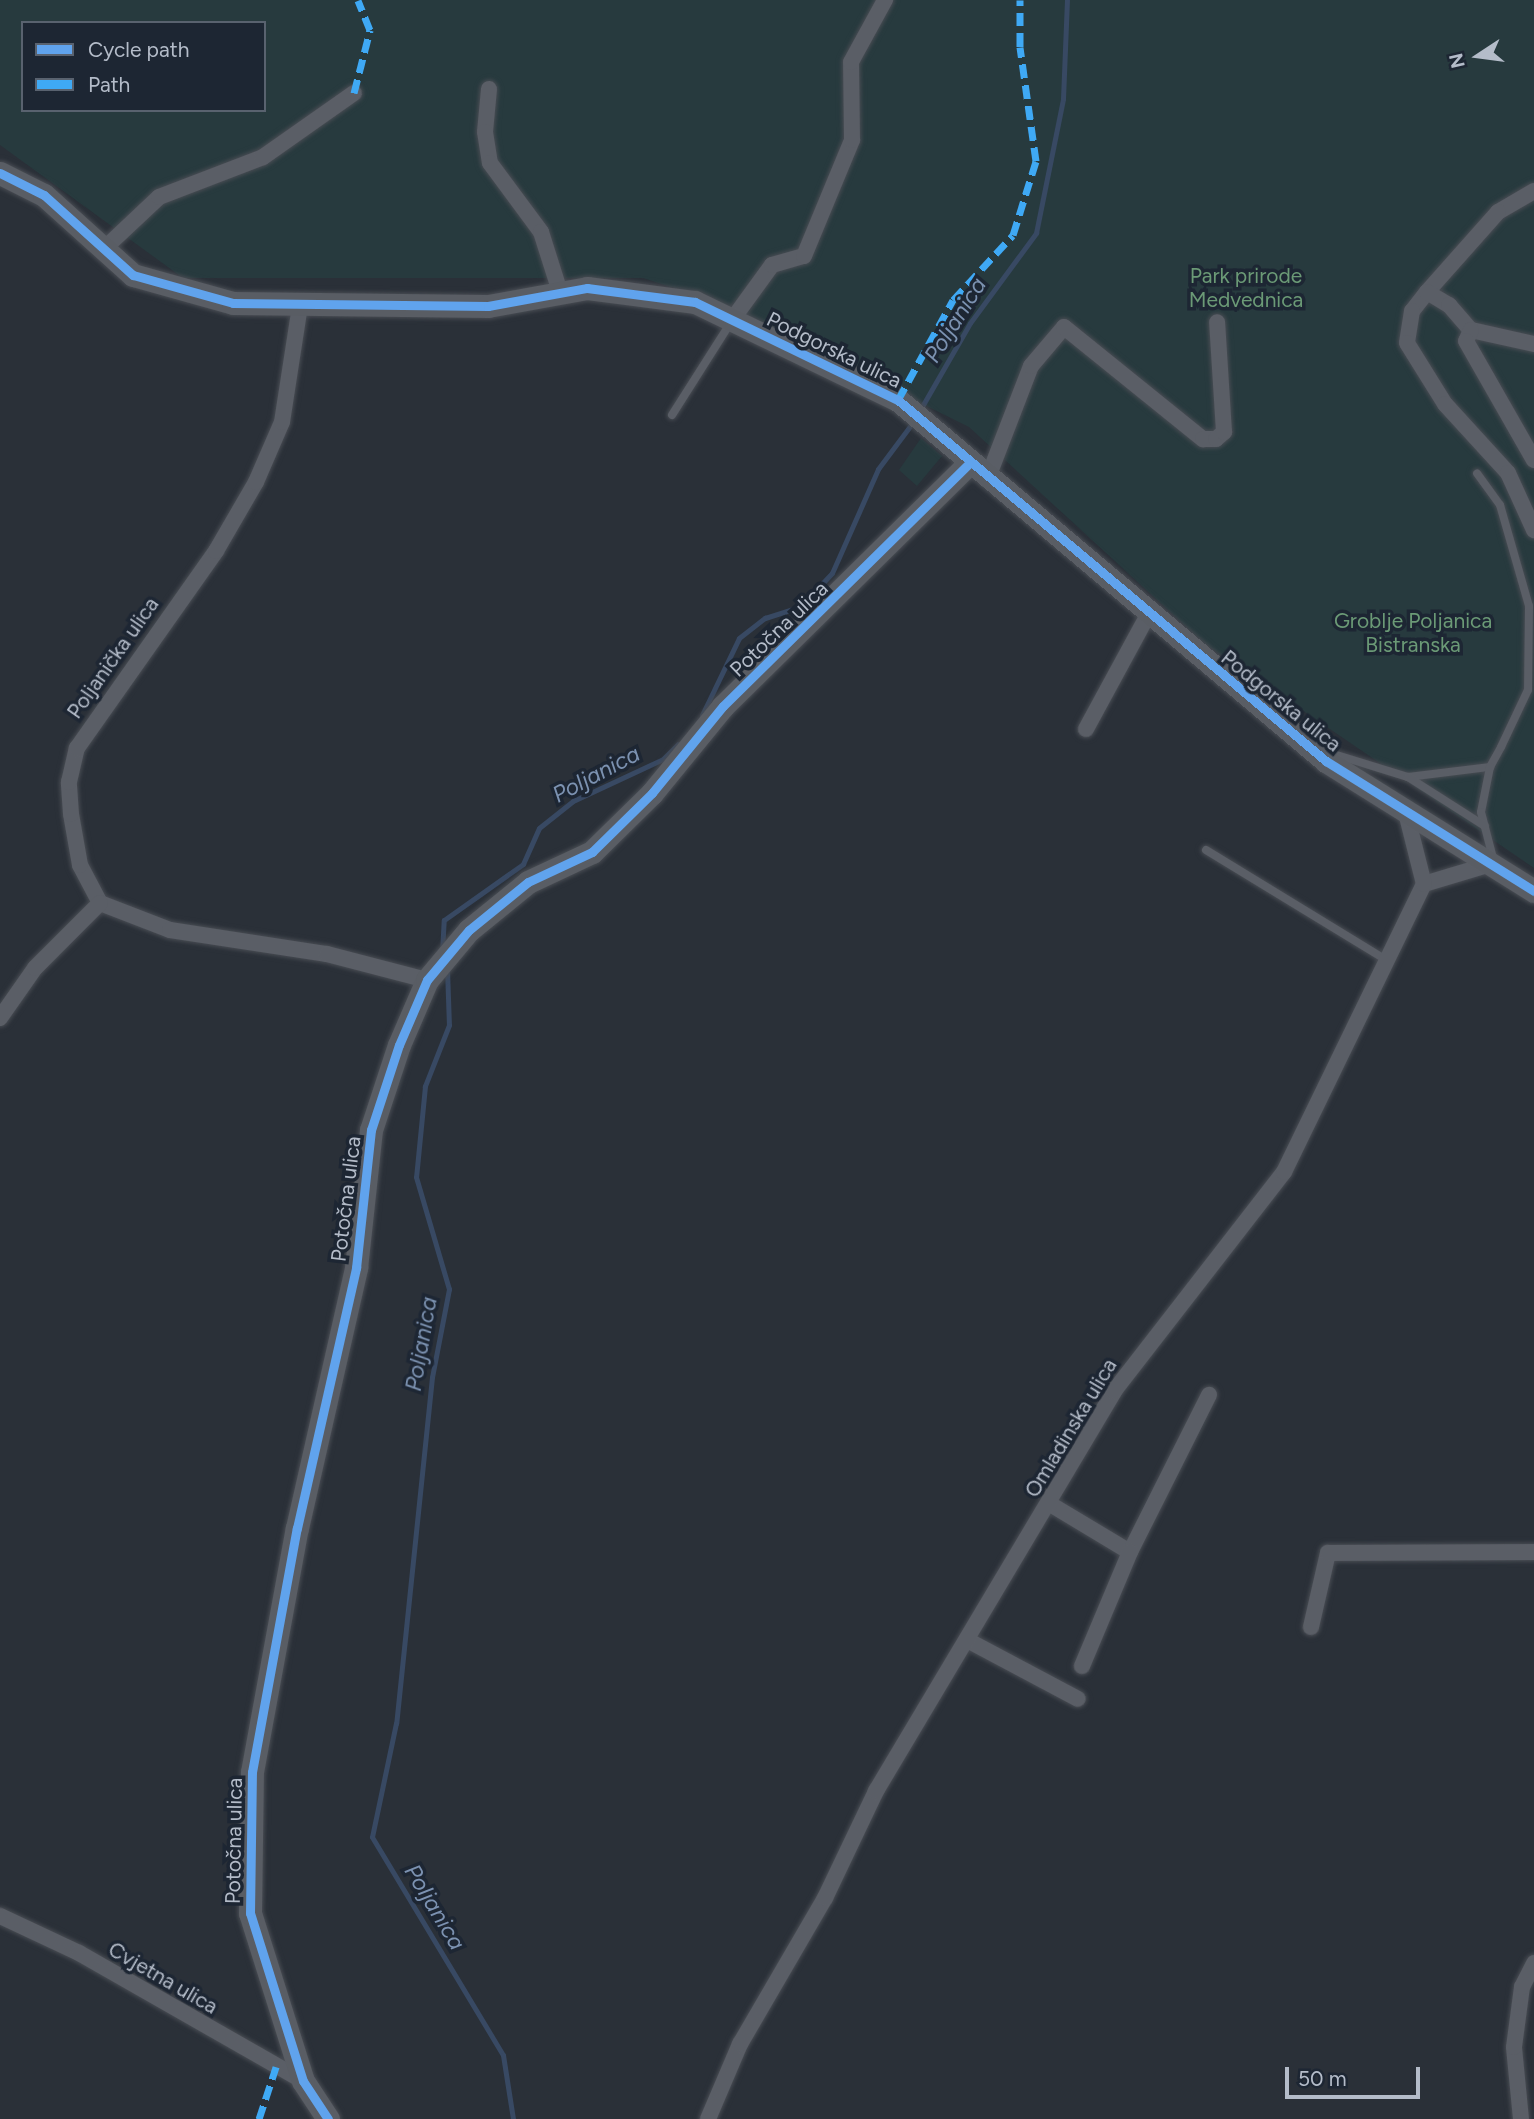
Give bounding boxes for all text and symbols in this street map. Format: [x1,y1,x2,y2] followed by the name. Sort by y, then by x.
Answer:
[21,21,266,112] legend
[1443,21,1513,91] north arrow
[88,37,189,62] text: Cycle path
[1444,51,1470,71] text: N
[88,72,130,97] text: Path
[1189,263,1303,313] park label: Park prirode Medvednica
[918,272,992,368] water label: Poljanica
[762,306,906,394] street label: Podgorska ulica
[725,576,833,682] street label: Potočna ulica
[62,593,164,723] street label: Poljanička ulica
[1334,608,1492,658] park label: Groblje Poljanica Bistranska
[1216,645,1346,757] street label: Podgorska ulica
[548,739,644,809] water label: Poljanica
[326,1135,366,1263] street label: Potočna ulica
[399,1295,443,1393] water label: Poljanica
[1020,1354,1122,1502] street label: Omladinska ulica
[220,1778,248,1904] street label: Potočna ulica
[399,1859,471,1955] water label: Poljanica
[104,1937,222,2019] street label: Cvjetna ulica
[1289,2052,1424,2096] scale bar
[1298,2066,1347,2091] text: 50 m

